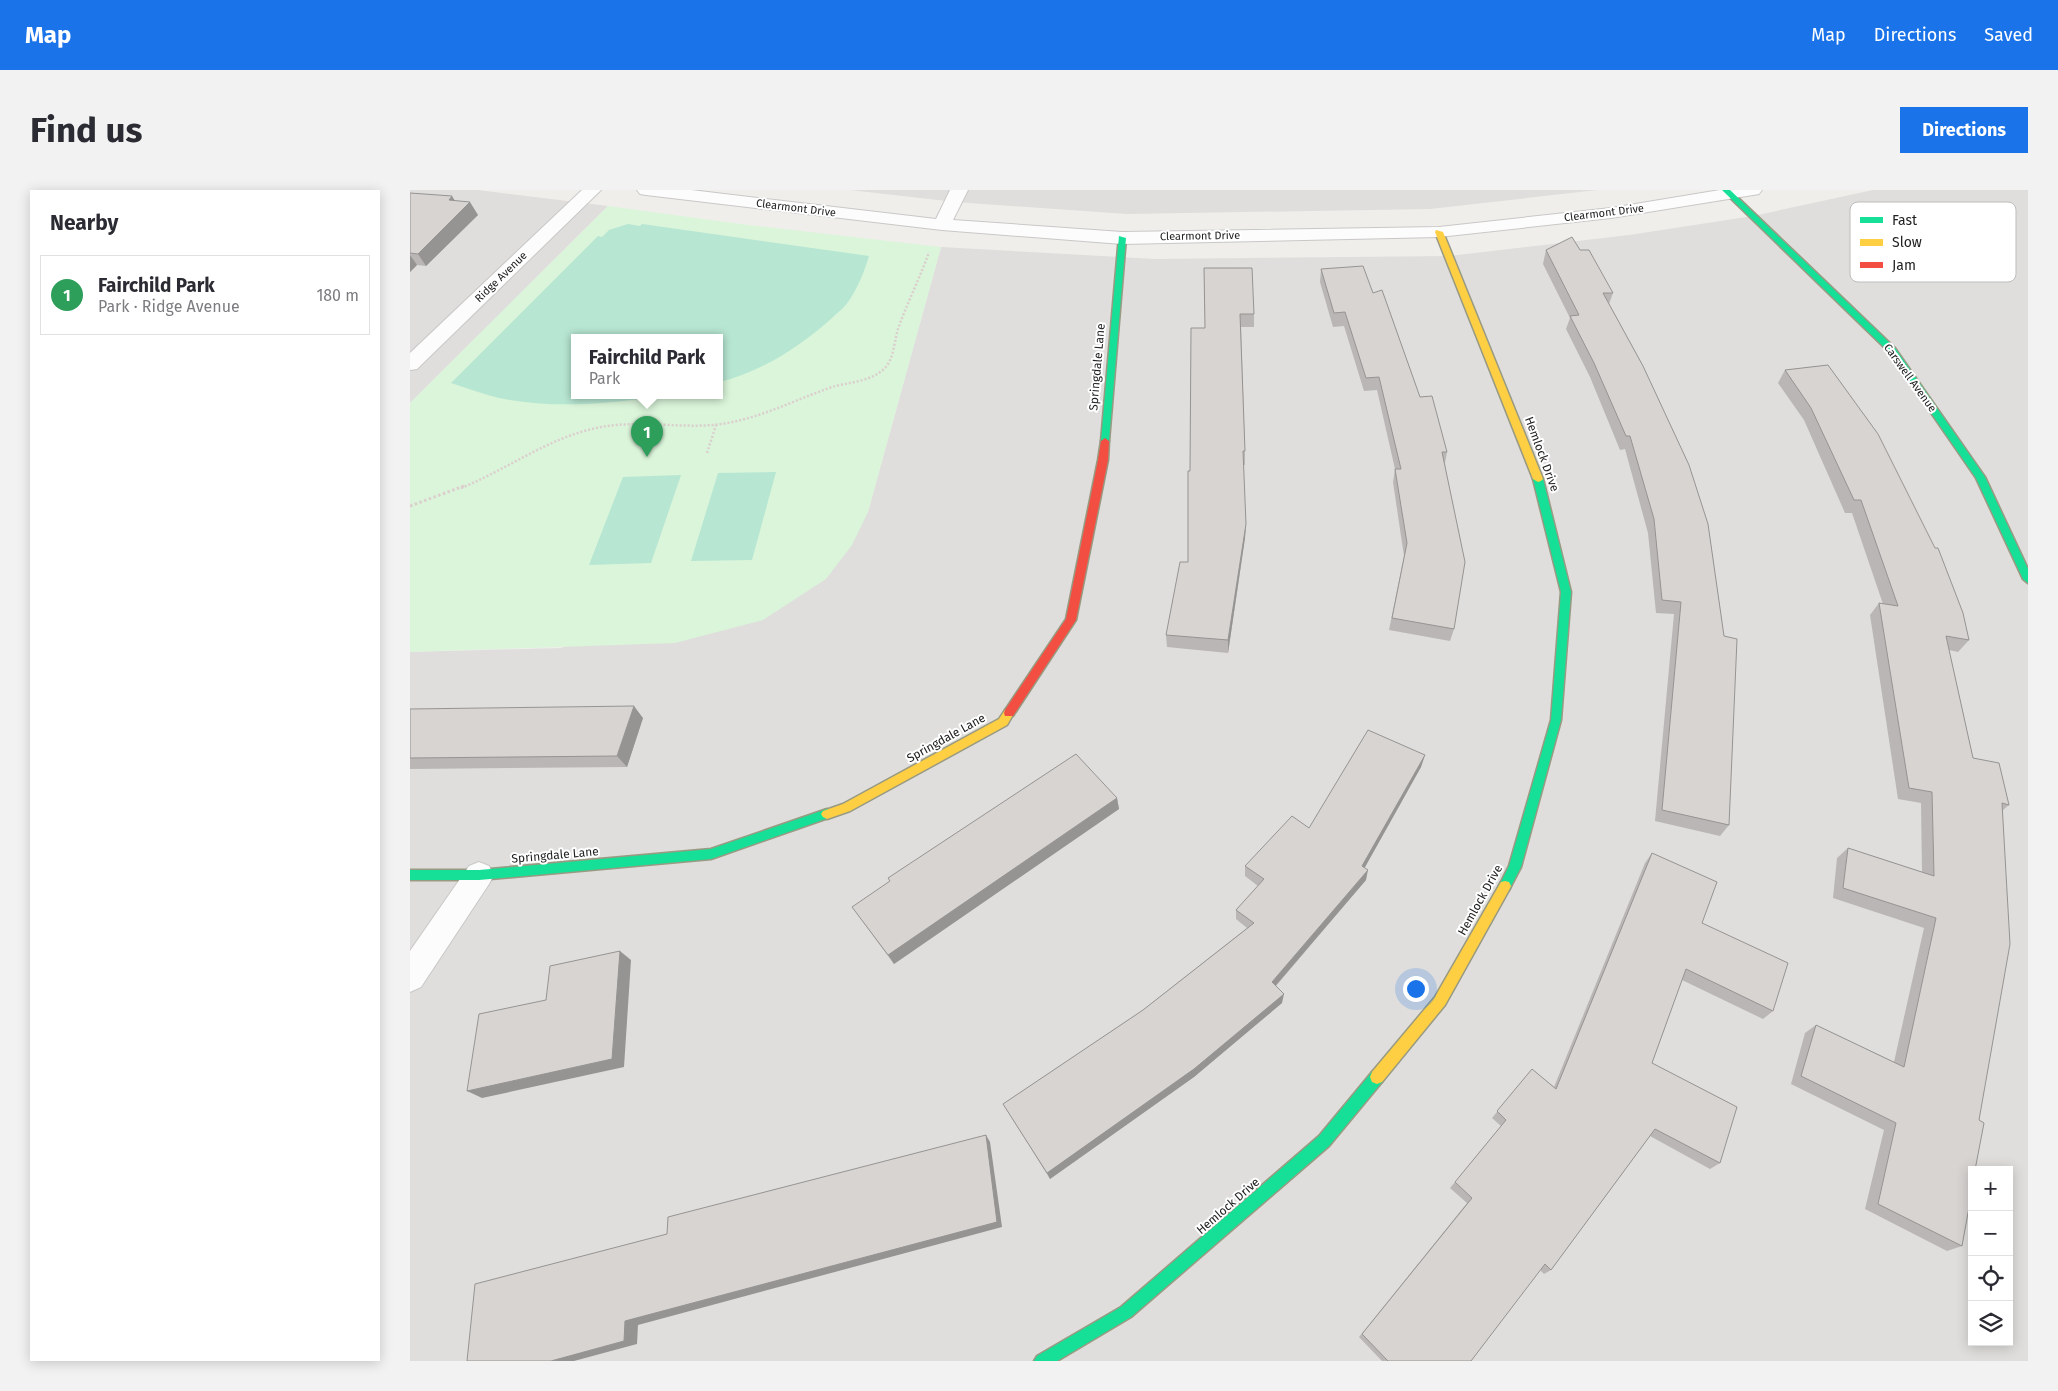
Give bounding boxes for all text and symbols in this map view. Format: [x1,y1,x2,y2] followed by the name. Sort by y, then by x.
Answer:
[25,21,71,49] text: Map
[1811,24,1846,46] text: Map
[1874,24,1956,46] text: Directions
[1984,24,2033,46] text: Saved
[1900,107,2028,153] button: Directions
[30,109,142,151] text: Find us
[755,197,837,219] street label: Clearmont Drive
[1563,202,1645,224] street label: Clearmont Drive
[1850,202,2016,282] legend
[50,210,118,236] text: Nearby
[1892,212,1918,229] text: Fast
[1160,229,1240,243] street label: Clearmont Drive
[1892,234,1922,251] text: Slow
[472,249,530,305] street label: Ridge Avenue
[1892,257,1916,274] text: Jam
[98,274,215,297] text: Fairchild Park
[63,286,71,305] text: 1
[316,286,359,305] text: 180 m
[98,297,240,316] text: Park · Ridge Avenue
[1086,323,1108,411] street label: Springdale Lane
[571,334,723,399] popup
[1881,341,1939,415] street label: Carswell Avenue
[589,346,705,369] text: Fairchild Park
[589,369,620,388] text: Park
[1522,415,1562,493] street label: Hemlock Drive
[631,416,663,457] pin: 1
[904,711,988,765] street label: Springdale Lane
[511,844,599,866] street label: Springdale Lane
[1455,862,1505,938] street label: Hemlock Drive
[1403,976,1429,1002] your location
[1968,1166,2013,1346] map controls
[1968,1166,2013,1211] button: +
[1194,1175,1262,1237] street label: Hemlock Drive
[1968,1211,2013,1256] button: −
[1968,1256,2013,1301] button: locate
[1968,1301,2013,1346] button: layers

